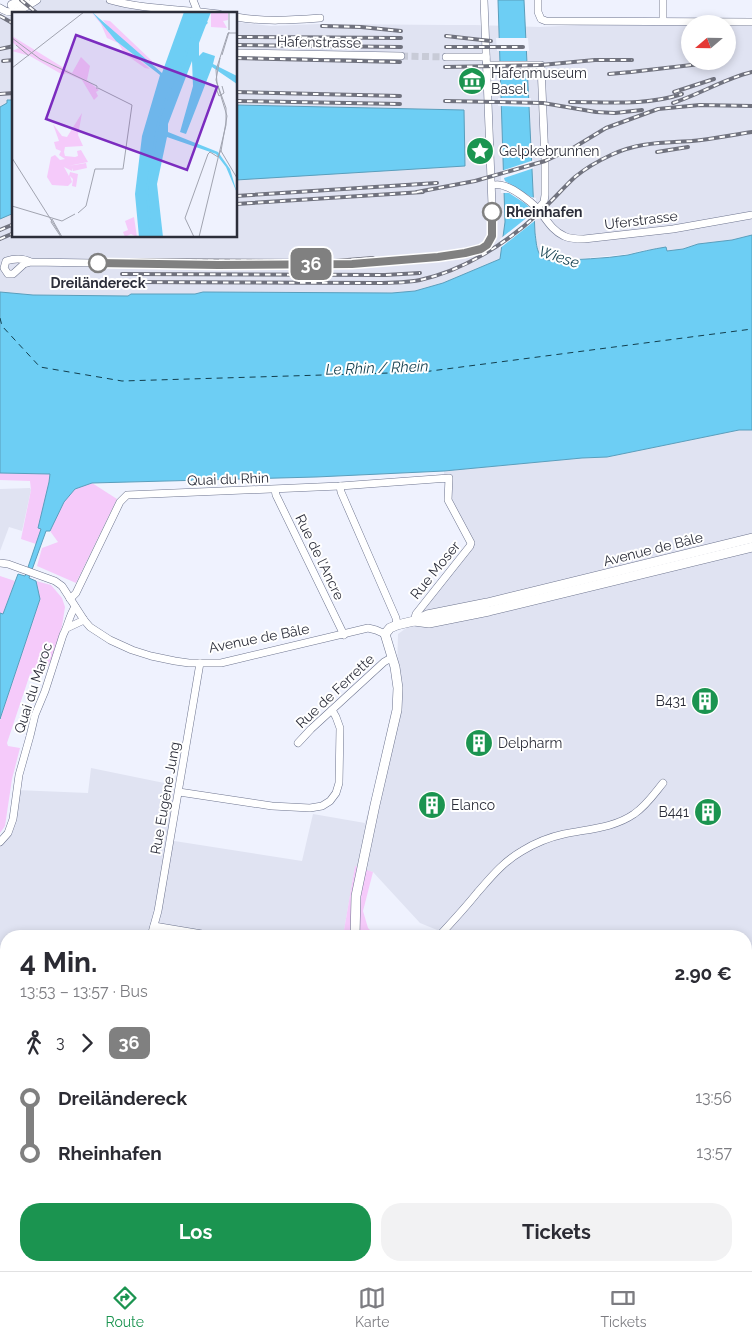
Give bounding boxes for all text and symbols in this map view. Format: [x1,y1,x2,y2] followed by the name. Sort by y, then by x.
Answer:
[12,12,238,238] inset map
[681,15,736,70] north arrow
[681,15,736,70] map controls
[277,33,361,51] street label: Hafenstrasse
[491,65,587,97] place label: Hafenmuseum Basel
[457,66,487,96] museum icon: Hafenmuseum Basel
[465,136,495,166] place icon: Gelpkebrunnen
[499,143,600,159] place label: Gelpkebrunnen
[482,202,502,222] marker: Rheinhafen
[506,204,583,220] place label: Rheinhafen
[603,208,679,232] street label: Uferstrasse
[537,242,581,272] water label: Wiese
[288,248,334,280] line badge: 36
[88,253,108,273] marker: Dreiländereck
[301,253,321,274] text: 36
[50,275,146,291] place label: Dreiländereck
[325,357,429,379] water label: Le Rhin / Rhein
[187,470,269,488] street label: Quai du Rhin
[292,512,348,602] street label: Rue de l'Ancre
[601,529,705,569] street label: Avenue de Bâle
[407,538,463,602] street label: Rue Moser
[207,620,311,656] street label: Avenue de Bâle
[11,640,55,735] street label: Quai du Maroc
[293,651,377,731] street label: Rue de Ferrette
[690,686,720,716] building icon: B431
[656,693,686,709] place label: B431
[464,728,494,758] building icon: Delpharm
[498,735,562,751] place label: Delpharm
[147,740,183,856] street label: Rue Eugène Jung
[417,790,447,820] building icon: Elanco
[451,797,495,813] place label: Elanco
[693,797,723,827] building icon: B441
[658,804,689,820] place label: B441
[20,946,97,979] text: 4 Min.
[674,962,732,984] text: 2.90 €
[20,982,148,1001] text: 13:53 – 13:57 · Bus
[20,1029,48,1057] icon: walk
[73,1029,101,1057] icon: forward
[119,1032,140,1053] text: 36
[56,1033,65,1052] text: 3
[58,1087,187,1109] text: Dreiländereck
[695,1088,732,1107] text: 13:56
[58,1142,162,1164] text: Rheinhafen
[696,1143,732,1162] text: 13:57
[20,1203,371,1261] button: Los
[381,1203,732,1261] button: Tickets
[106,1284,144,1330] tab: Route
[355,1284,389,1330] tab: Karte
[601,1284,646,1330] tab: Tickets

